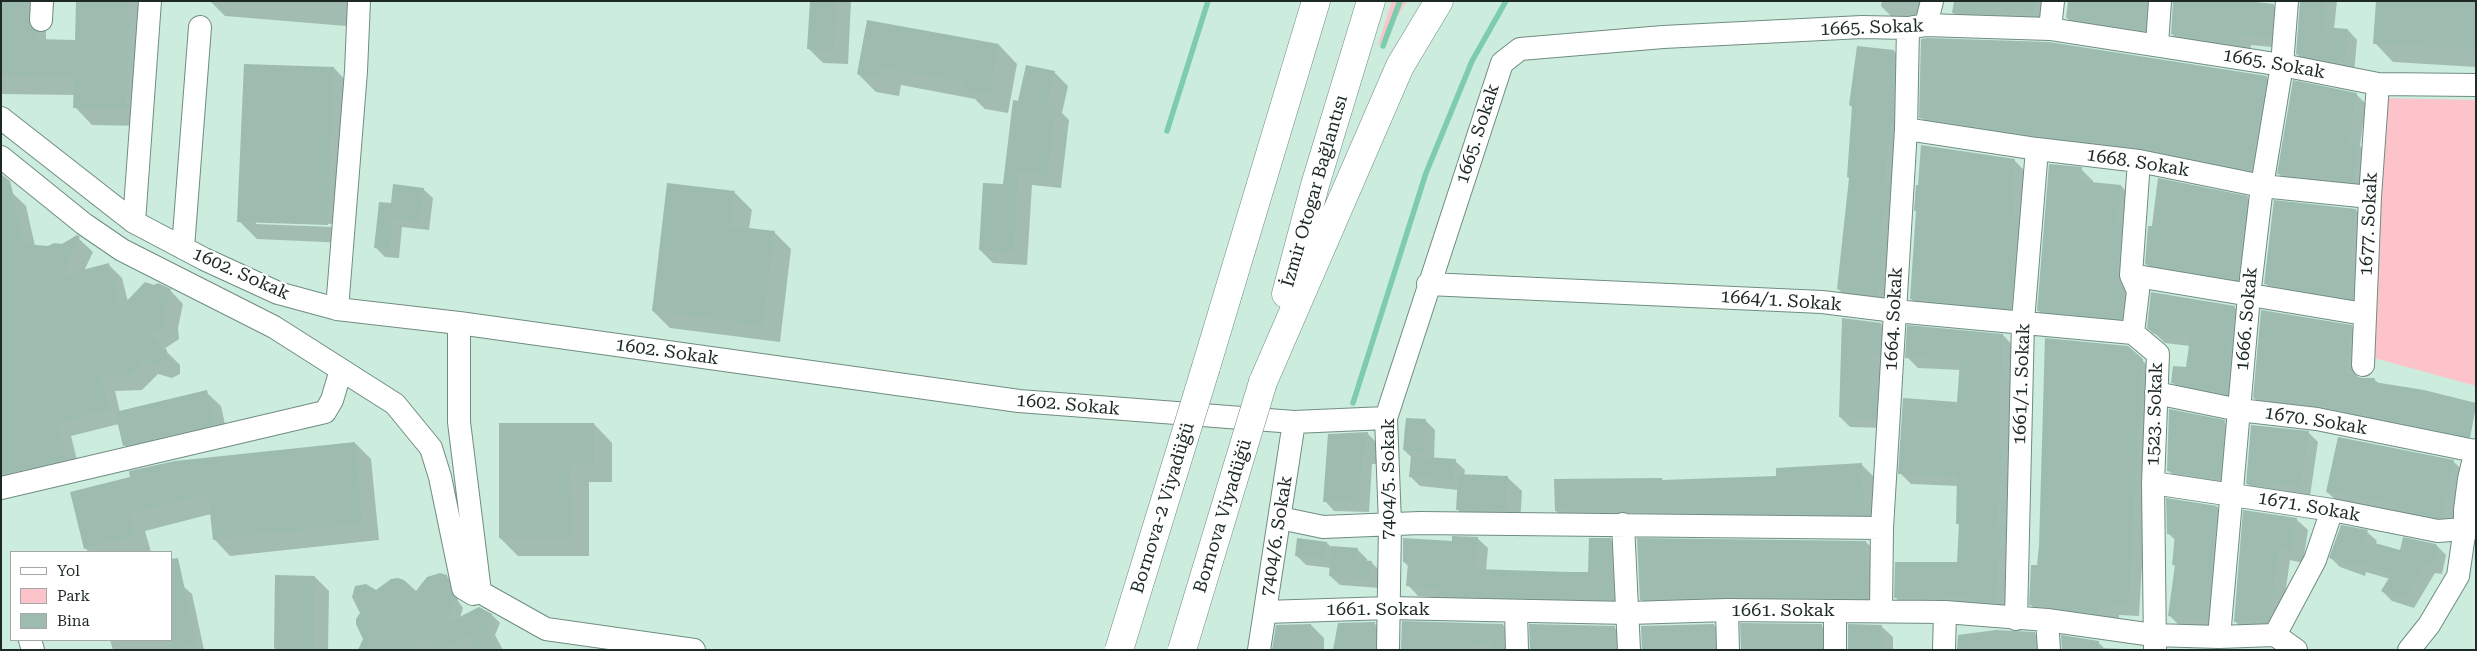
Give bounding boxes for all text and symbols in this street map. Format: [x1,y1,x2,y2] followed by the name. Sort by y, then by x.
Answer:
[1820,15,1924,41] street label: 1665. Sokak
[2221,44,2327,84] street label: 1665. Sokak
[1452,81,1504,187] street label: 1665. Sokak
[1277,93,1353,289] street label: İzmir Otogar Bağlantısı
[2085,144,2191,182] street label: 1668. Sokak
[2355,172,2383,276] street label: 1677. Sokak
[189,243,293,305] street label: 1602. Sokak
[2232,266,2262,372] street label: 1666. Sokak
[1880,267,1908,371] street label: 1664. Sokak
[1720,286,1842,316] street label: 1664/1. Sokak
[2009,323,2035,445] street label: 1661/1. Sokak
[614,334,720,370] street label: 1602. Sokak
[2142,362,2168,466] street label: 1523. Sokak
[1015,390,1121,420] street label: 1602. Sokak
[2263,402,2369,440] street label: 1670. Sokak
[1378,418,1400,540] street label: 7404/5. Sokak
[1127,420,1199,596] street label: Bornova-2 Viyadüğü
[1189,437,1257,595] street label: Bornova Viyadüğü
[1257,474,1297,598] street label: 7404/6. Sokak
[2256,487,2362,527] street label: 1671. Sokak
[10,551,172,641] legend
[57,562,80,580] text: Yol
[57,587,90,605] text: Park
[1326,599,1430,621] street label: 1661. Sokak
[1731,600,1835,622] street label: 1661. Sokak
[57,612,90,630] text: Bina

